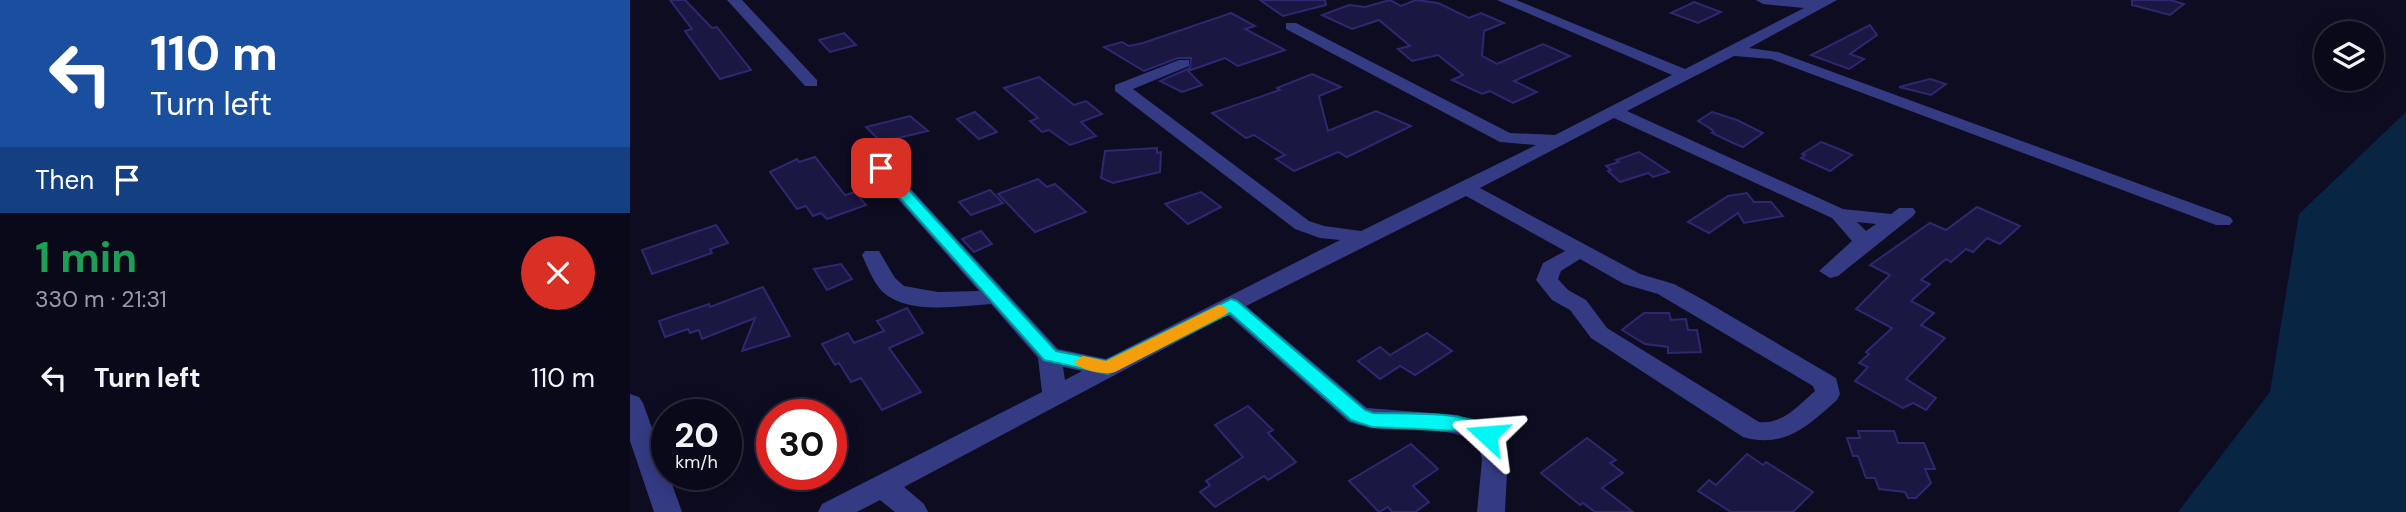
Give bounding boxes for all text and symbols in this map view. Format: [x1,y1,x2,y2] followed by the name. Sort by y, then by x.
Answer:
[150,21,278,85] text: 110 m
[2314,21,2384,91] map controls
[2314,21,2384,91] button: layers
[35,28,126,119] icon: left
[150,83,272,125] text: Turn left
[851,138,911,198] pin
[862,149,900,187] icon: arrive
[108,161,146,199] icon: arrive
[35,163,94,197] text: Then
[35,230,137,285] text: 1 min
[521,236,595,310] button: close
[35,284,167,314] text: 330 m · 21:31
[35,359,73,397] icon: left
[94,361,201,395] text: Turn left
[531,361,595,395] text: 110 m
[1450,398,1524,472] position arrow
[756,399,847,490] speed limit sign: 30
[674,412,719,458] text: 20
[675,450,718,474] text: km/h

